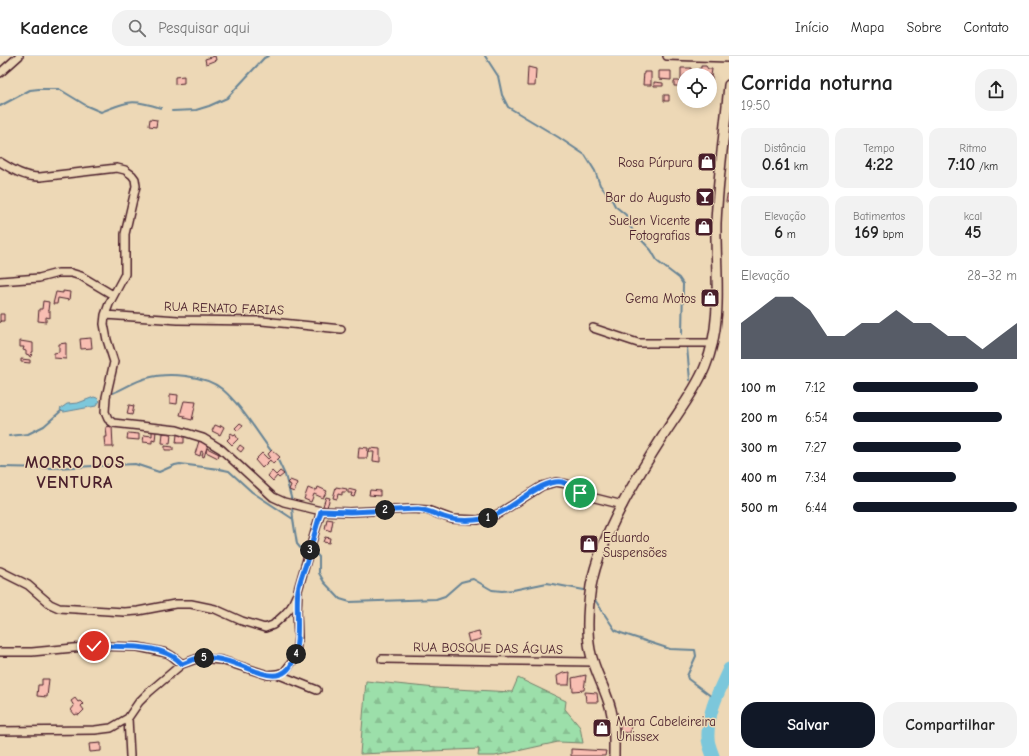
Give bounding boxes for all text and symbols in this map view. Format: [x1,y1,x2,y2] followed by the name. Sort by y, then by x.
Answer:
[112,10,392,46] search box
[20,17,88,39] text: Kadence
[126,17,148,39] icon: search
[158,19,250,37] text: Pesquisar aqui
[795,19,829,36] text: Início
[851,19,884,36] text: Mapa
[906,19,941,36] text: Sobre
[963,19,1009,36] text: Contato
[677,68,717,108] map controls
[677,68,717,108] button: locate
[975,69,1017,111] button: share
[741,70,893,96] text: Corrida noturna
[741,98,770,113] text: 19:50
[764,142,806,155] text: Distância
[863,142,895,155] text: Tempo
[959,142,987,155] text: Ritmo
[696,151,718,173] shop icon: Rosa Púrpura
[618,155,693,170] place label: Rosa Púrpura
[762,155,790,174] text: 0.61
[865,155,893,174] text: 4:22
[948,155,975,174] text: 7:10
[790,160,808,173] text: km
[975,160,998,173] text: /km
[694,186,716,208] bar icon: Bar do Augusto
[605,190,691,205] place label: Bar do Augusto
[764,210,806,223] text: Elevação
[853,210,905,223] text: Batimentos
[964,210,982,223] text: kcal
[609,213,690,243] place label: Suelen Vicente Fotografias
[693,216,715,238] shop icon: Suelen Vicente Fotografias
[774,223,783,242] text: 6
[855,223,879,242] text: 169
[965,223,982,242] text: 45
[783,228,796,241] text: m
[879,228,903,241] text: bpm
[741,268,790,283] text: Elevação
[967,268,1017,283] text: 28–32 m
[699,287,721,309] shop icon: Gema Motos
[625,291,696,306] place label: Gema Motos
[164,298,284,318] street label: RUA RENATO FARIAS
[741,380,776,395] text: 100 m
[805,380,825,395] text: 7:12
[741,410,777,425] text: 200 m
[805,410,828,425] text: 6:54
[741,440,777,455] text: 300 m
[805,440,826,455] text: 7:27
[25,453,125,492] district label: MORRO DOS VENTURA
[741,470,777,485] text: 400 m
[805,470,826,485] text: 7:34
[563,476,597,510] pin
[569,482,591,504] icon: arrive
[375,500,395,520] pin: 2
[741,500,778,515] text: 500 m
[805,500,827,515] text: 6:44
[382,503,388,516] text: 2
[478,508,498,528] pin: 1
[486,511,490,524] text: 1
[603,530,667,560] place label: Eduardo Suspensões
[578,533,600,555] shop icon: Eduardo Suspensões
[300,540,320,560] pin: 3
[307,543,313,556] text: 3
[77,629,111,663] pin
[83,635,105,657] icon: check
[413,638,563,657] street label: RUA BOSQUE DAS ÁGUAS
[286,644,306,664] pin: 4
[293,647,299,660] text: 4
[194,648,214,668] pin: 5
[201,651,207,664] text: 5
[741,702,875,748] button: Salvar
[883,702,1017,748] button: Compartilhar
[616,714,716,744] place label: Mara Cabeleireira Unissex
[591,717,613,739] shop icon: Mara Cabeleireira Unissex

